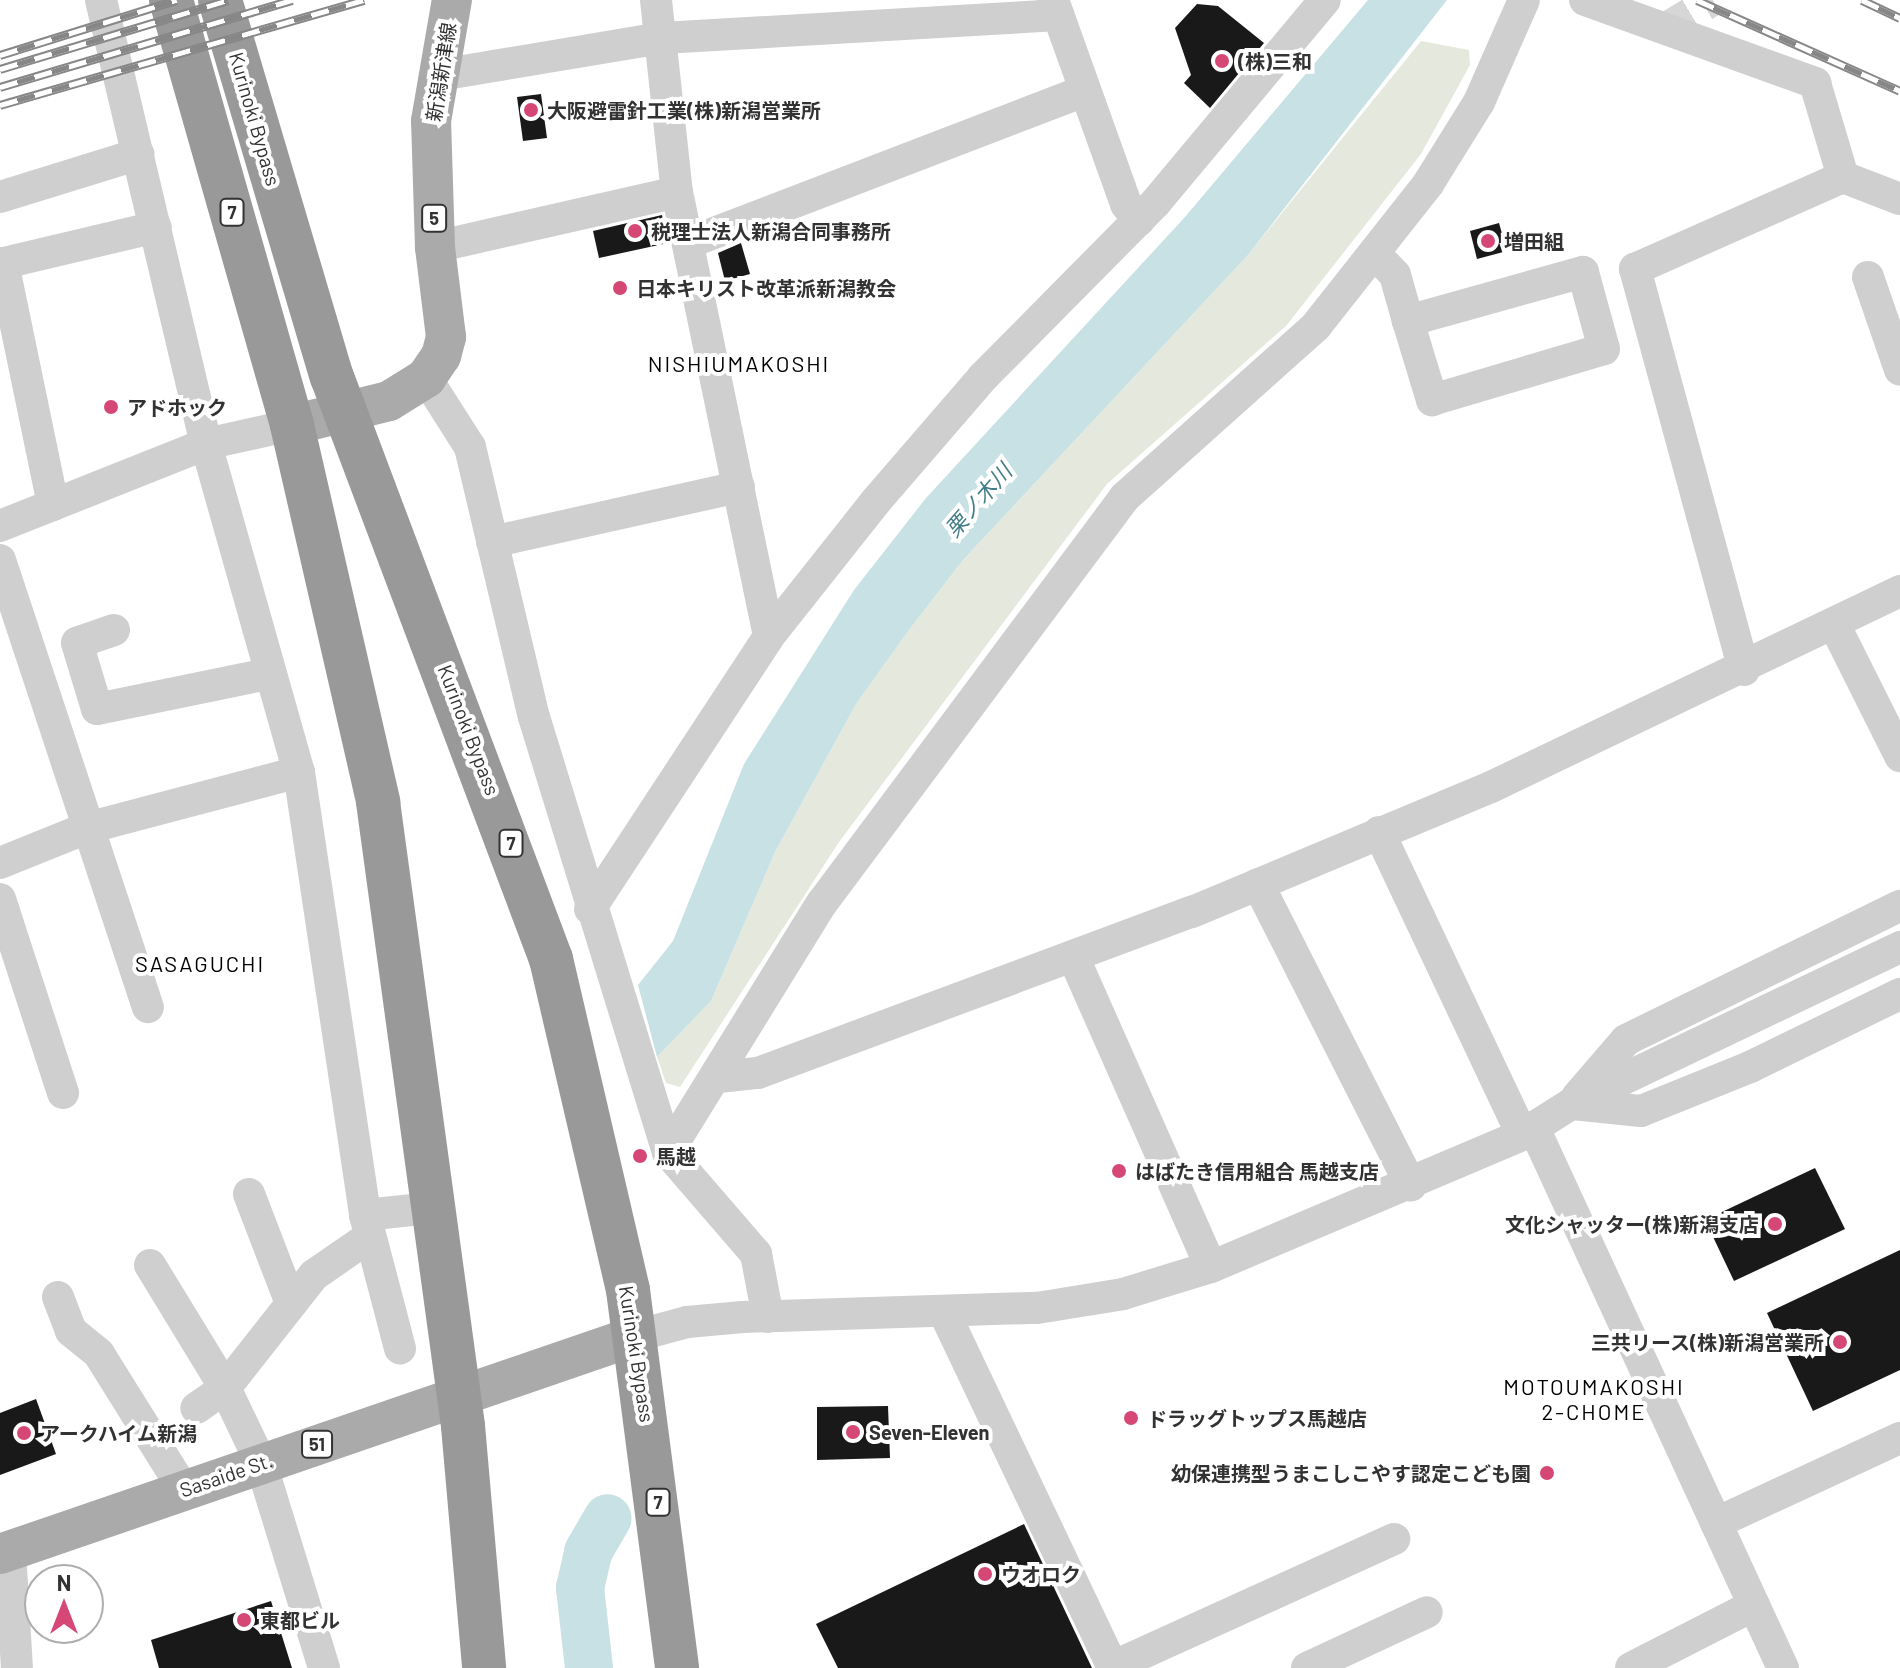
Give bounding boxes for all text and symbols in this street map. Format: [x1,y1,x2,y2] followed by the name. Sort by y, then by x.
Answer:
[421,21,461,123] street label: 新潟新津線
[224,49,286,189] street label: Kurinoki Bypass
[1238,49,1312,73] place label: (株)三和
[1213,52,1231,70] marker: (株)三和
[547,98,821,122] place label: 大阪避雷針工業(株)新潟営業所
[522,101,540,119] marker: 大阪避雷針工業(株)新潟営業所
[218,198,246,226] road number: 7
[420,204,448,232] road number: 5
[651,219,891,243] place label: 税理士法人新潟合同事務所
[626,222,644,240] marker: 税理士法人新潟合同事務所
[1504,229,1564,253] place label: 増田組
[1479,232,1497,250] marker: 増田組
[636,276,896,300] place label: 日本キリスト改革派新潟教会
[611,279,629,297] marker: 日本キリスト改革派新潟教会
[648,351,830,377] district label: NISHIUMAKOSHI
[127,395,227,419] place label: アドホック
[102,398,120,416] marker: アドホック
[939,458,1017,542] water label: 栗ノ木川
[433,661,505,799] street label: Kurinoki Bypass
[497,829,525,857] road number: 7
[135,951,265,977] district label: SASAGUCHI
[656,1144,696,1168] place label: 馬越
[631,1147,649,1165] marker: 馬越
[1135,1159,1379,1183] place label: はばたき信用組合 馬越支店
[1110,1162,1128,1180] marker: はばたき信用組合 馬越支店
[1505,1212,1759,1236] place label: 文化シャッター(株)新潟支店
[1766,1215,1784,1233] marker: 文化シャッター(株)新潟支店
[614,1284,660,1424] street label: Kurinoki Bypass
[1590,1330,1824,1354] place label: 三共リース(株)新潟営業所
[1831,1333,1849,1351] marker: 三共リース(株)新潟営業所
[1503,1373,1685,1424] district label: MOTOUMAKOSHI 2-CHOME
[1147,1406,1367,1430] place label: ドラッグトップス馬越店
[1122,1409,1140,1427] marker: ドラッグトップス馬越店
[869,1420,989,1444] place label: Seven-Eleven
[40,1421,199,1445] place label: アークハイム新潟
[844,1423,862,1441] marker: Seven-Eleven
[15,1424,33,1442] marker: アークハイム新潟
[301,1430,333,1458] road number: 51
[176,1448,276,1502] street label: Sasaide St.
[1171,1461,1531,1485] place label: 幼保連携型うまこしこやす認定こども園
[1538,1464,1556,1482] marker: 幼保連携型うまこしこやす認定こども園
[644,1488,672,1516] road number: 7
[1001,1562,1081,1586] place label: ウオロク
[24,1564,104,1644] north arrow
[976,1565,994,1583] marker: ウオロク
[57,1569,71,1595] text: N
[260,1608,340,1632] place label: 東都ビル
[235,1611,253,1629] marker: 東都ビル

